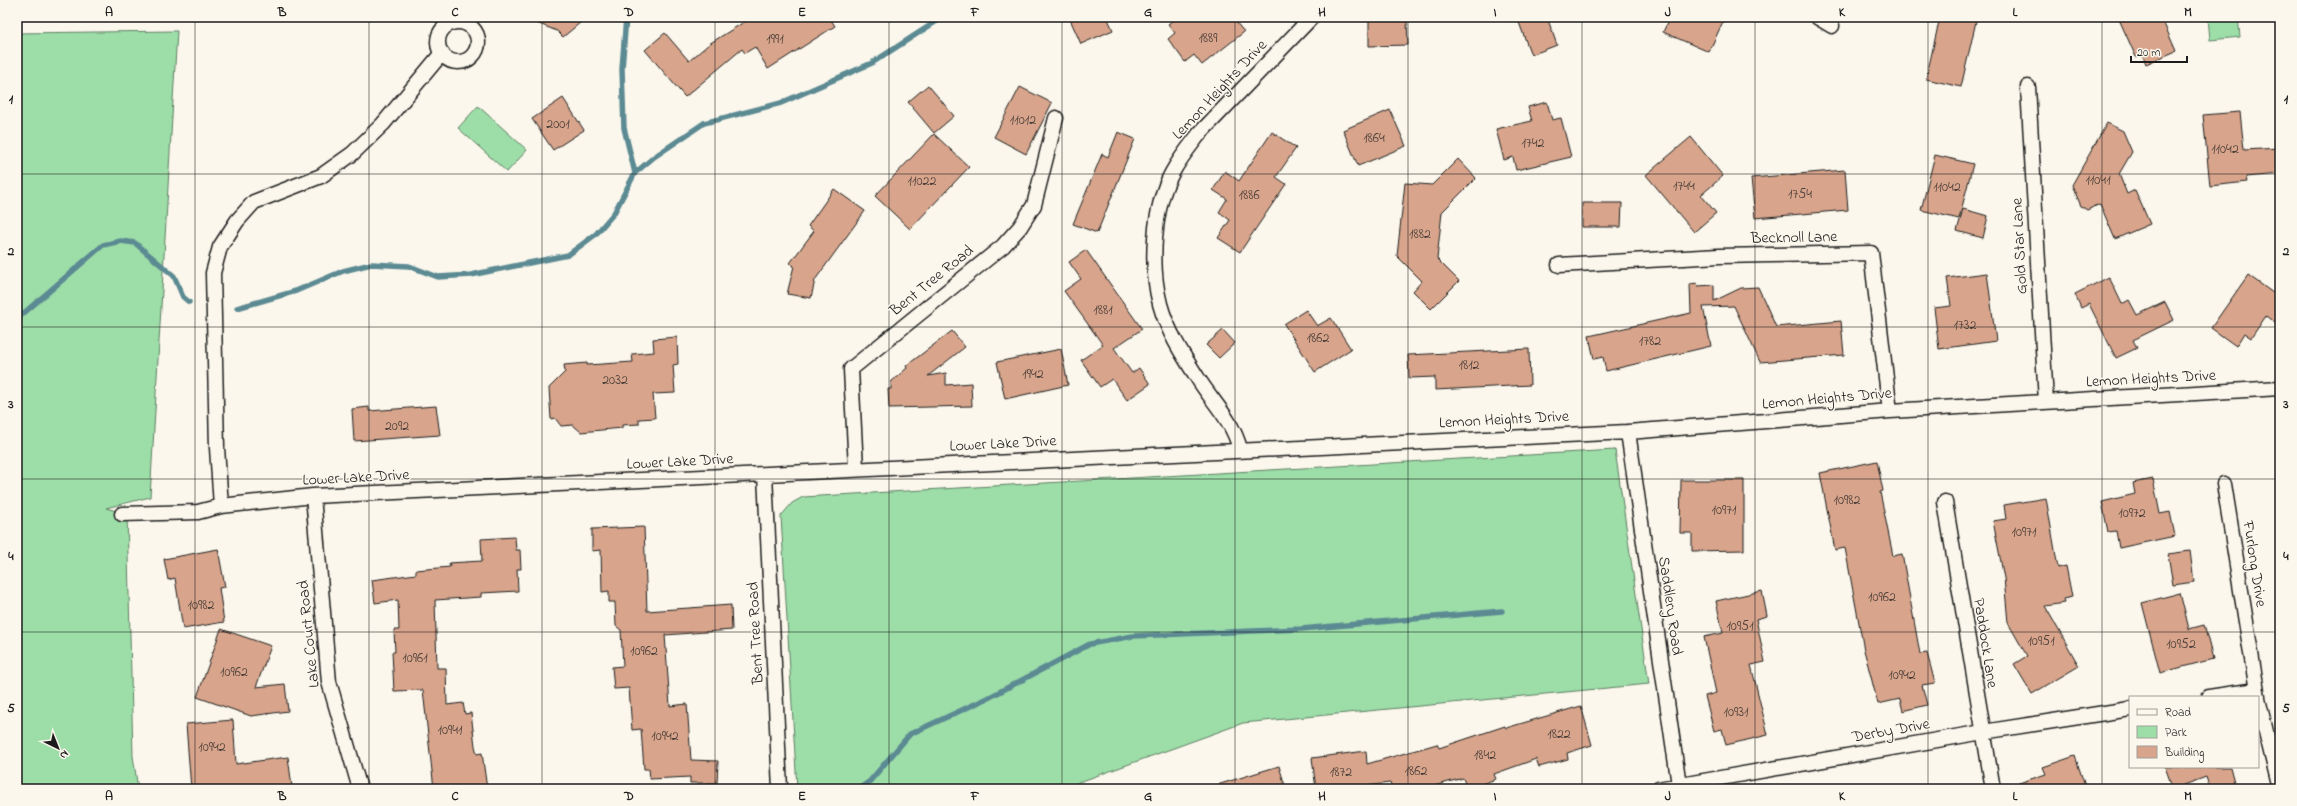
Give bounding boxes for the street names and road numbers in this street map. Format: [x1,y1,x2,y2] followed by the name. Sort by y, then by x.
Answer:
[1167,34,1274,146] street label: Lemon Heights Drive
[2005,196,2035,295] street label: Gold Star Lane
[1749,225,1838,251] street label: Becknoll Lane
[884,239,979,323] street label: Bent Tree Road
[2085,364,2217,394] street label: Lemon Heights Drive
[1761,381,1894,417] street label: Lemon Heights Drive
[1438,405,1570,435] street label: Lemon Heights Drive
[949,429,1058,459] street label: Lower Lake Drive
[626,447,735,477] street label: Lower Lake Drive
[302,463,411,493] street label: Lower Lake Drive
[2235,518,2273,610] street label: Furlong Drive
[1651,555,1689,657] street label: Saddlery Road
[291,579,327,689] street label: Lake Court Road
[741,581,771,686] street label: Bent Tree Road
[1966,596,2004,691] street label: Paddock Lane
[1849,712,1933,750] street label: Derby Drive

